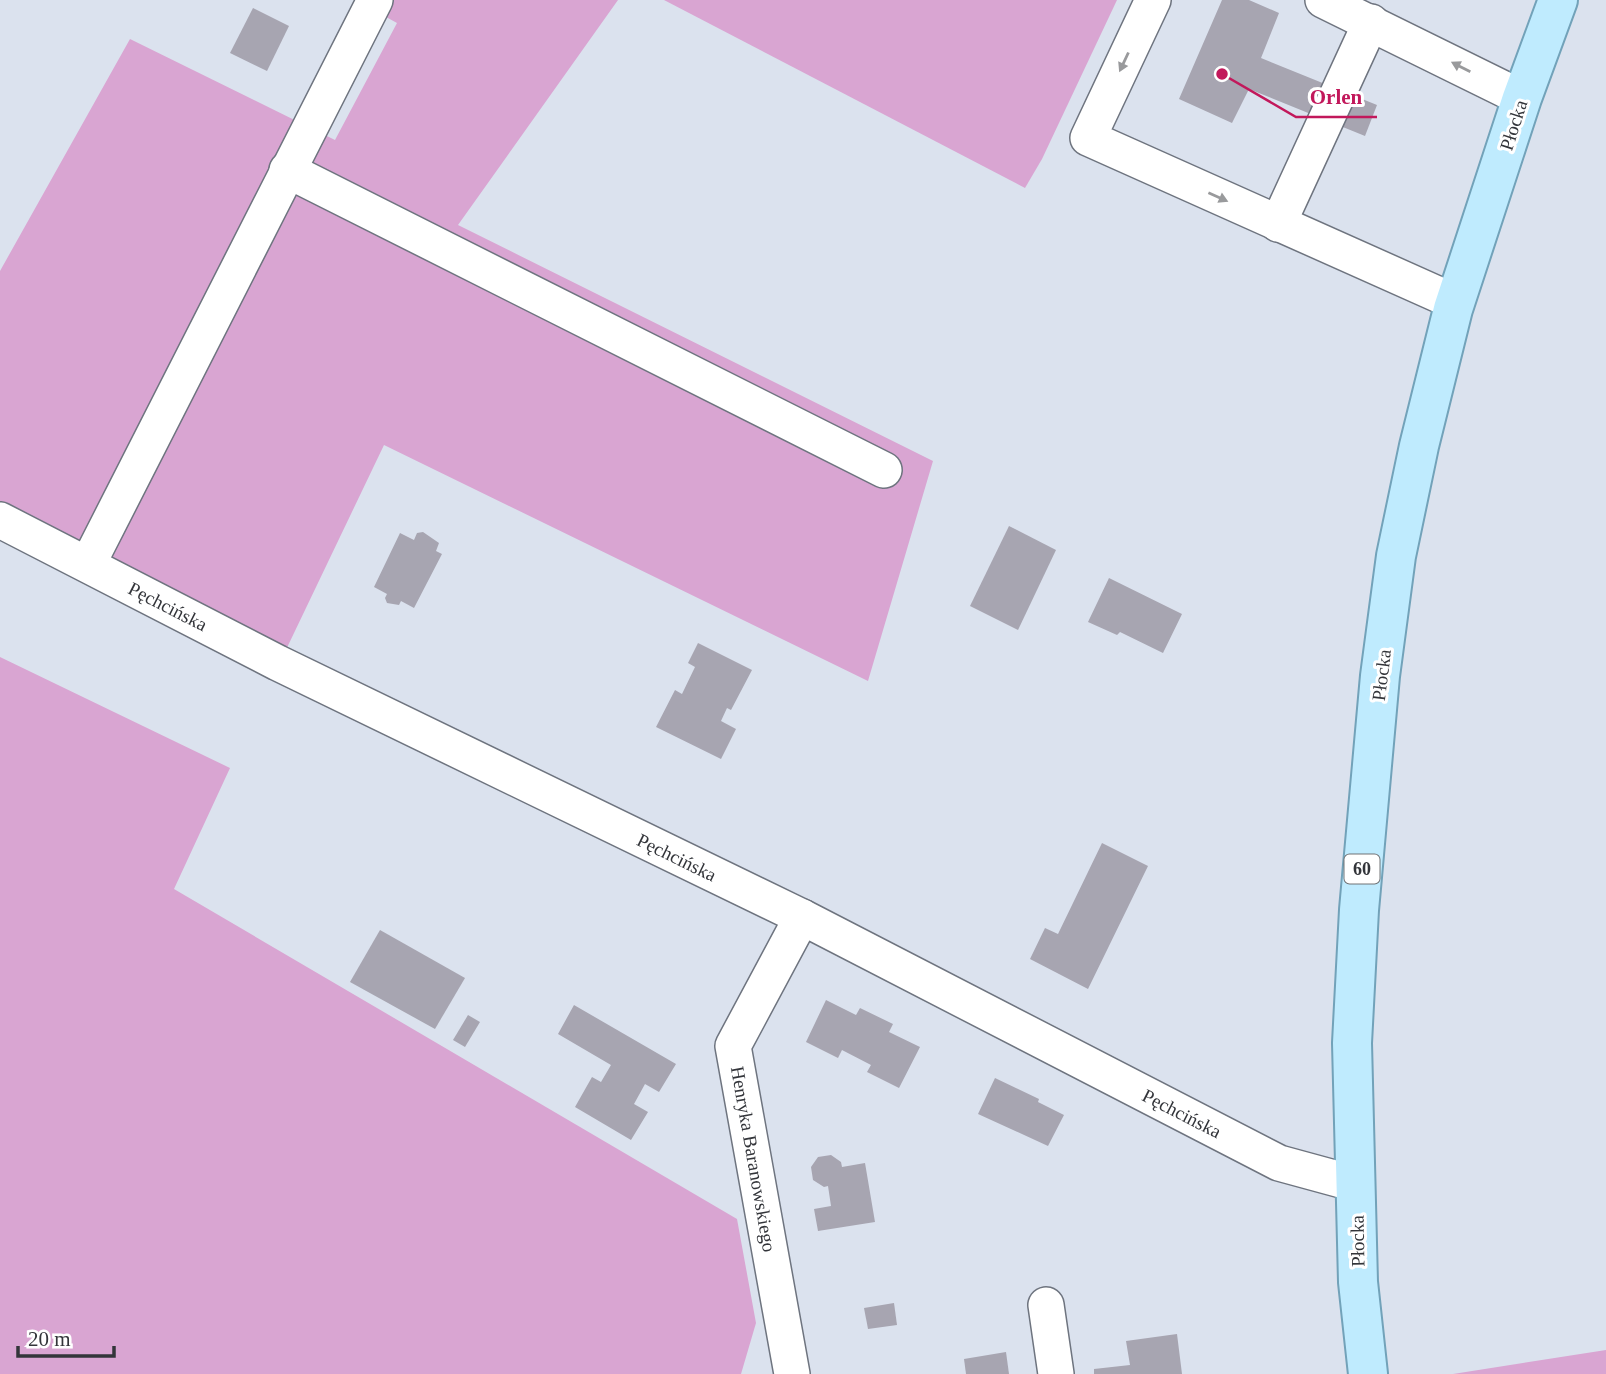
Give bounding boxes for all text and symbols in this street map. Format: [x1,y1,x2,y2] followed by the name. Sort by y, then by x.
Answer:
[1118,52,1130,72] one-way arrow
[1451,62,1471,73] one-way arrow
[1296,75,1377,117] callout: Orlen
[1310,85,1363,109] text: Orlen
[1495,97,1532,153] street label: Płocka
[1208,191,1228,203] one-way arrow
[125,578,211,635] street label: Pęchcińska
[1368,648,1395,702] street label: Płocka
[634,829,720,886] street label: Pęchcińska
[1344,854,1380,884] road number: 60
[727,1065,780,1254] street label: Henryka Baranowskiego
[1139,1085,1225,1142] street label: Pęchcińska
[1347,1214,1368,1267] street label: Płocka
[18,1314,114,1358] scale bar
[28,1327,71,1351] text: 20 m

